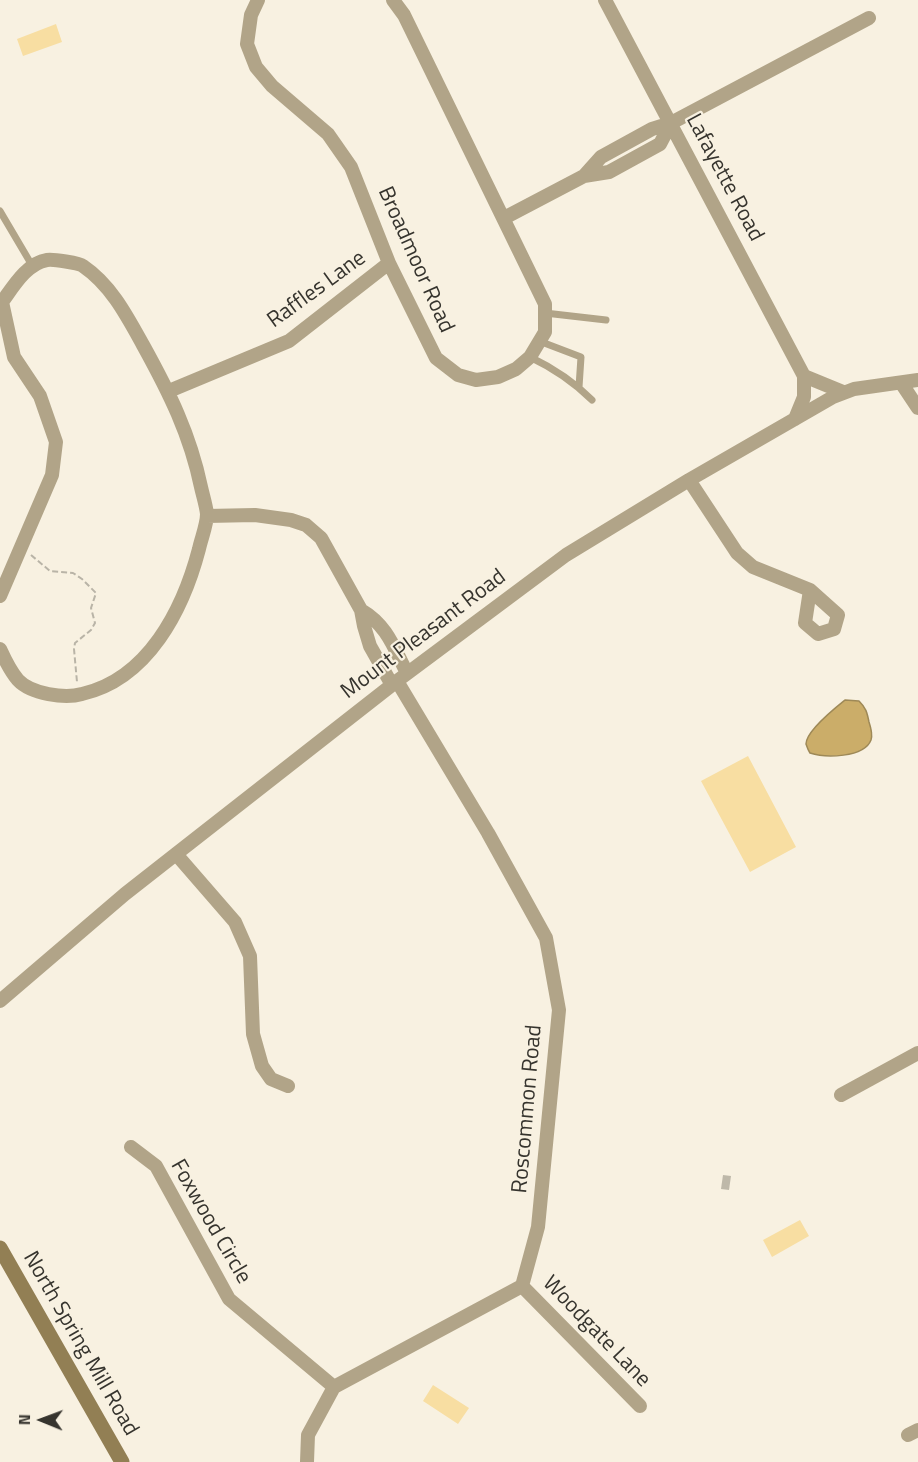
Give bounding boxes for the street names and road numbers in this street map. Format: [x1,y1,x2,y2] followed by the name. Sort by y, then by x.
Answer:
[679,110,769,246] street label: Lafayette Road
[371,183,459,337] street label: Broadmoor Road
[263,246,371,334] street label: Raffles Lane
[336,564,512,706] street label: Mount Pleasant Road
[507,1024,549,1194] street label: Roscommon Road
[164,1155,256,1289] street label: Foxwood Circle
[17,1247,143,1441] street label: North Spring Mill Road
[536,1271,656,1393] street label: Woodgate Lane

